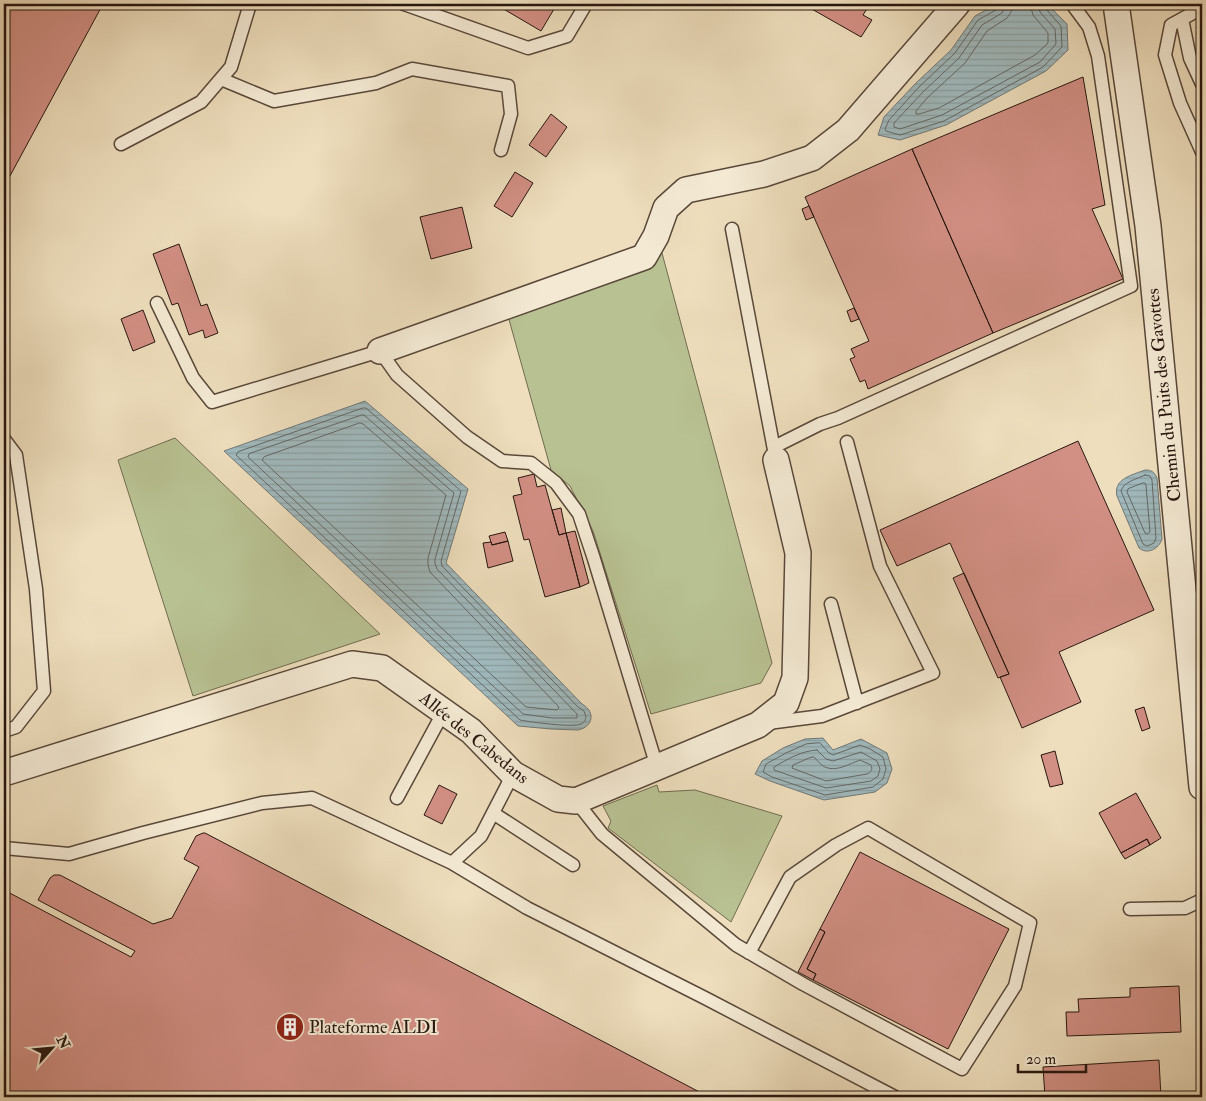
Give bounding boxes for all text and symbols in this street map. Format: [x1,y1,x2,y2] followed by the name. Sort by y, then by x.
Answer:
[1141,287,1187,503] street label: Chemin du Puits des Gavottes
[414,686,533,789] street label: Allée des Cabedans
[275,1012,305,1042] building icon: Plateforme ALDI
[309,1016,437,1039] place label: Plateforme ALDI
[28,1024,78,1074] north arrow
[52,1032,74,1052] text: N
[1018,1041,1086,1073] scale bar
[1026,1050,1056,1069] text: 20 m

